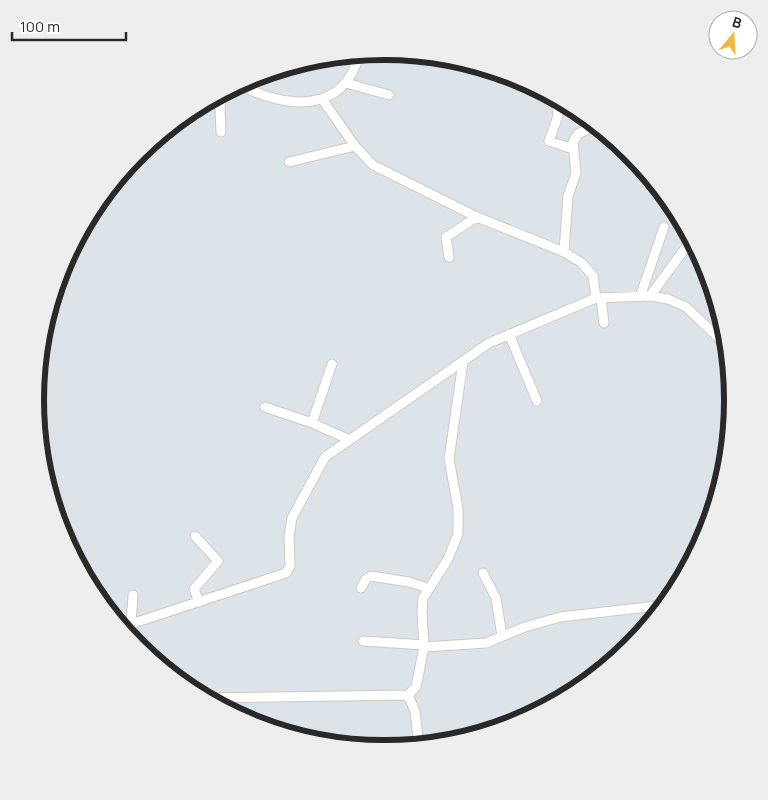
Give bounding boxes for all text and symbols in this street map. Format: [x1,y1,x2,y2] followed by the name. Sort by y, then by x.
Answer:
[12,10,126,42] scale bar
[708,10,758,60] north arrow
[730,12,744,33] text: B
[20,16,60,37] text: 100 m

